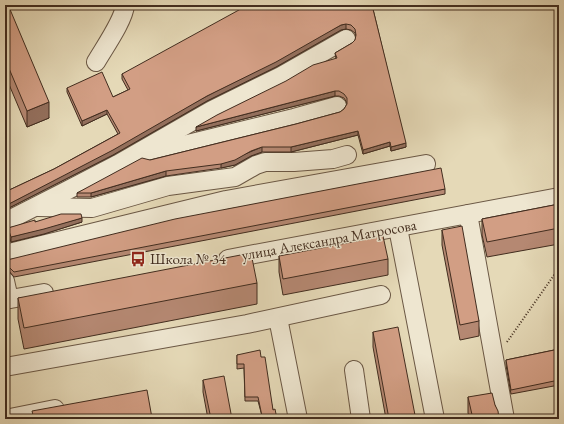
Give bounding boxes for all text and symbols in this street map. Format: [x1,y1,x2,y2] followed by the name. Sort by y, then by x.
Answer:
[240,215,418,264] street label: улица Александра Матросова
[150,249,227,268] place label: Школа № 34
[129,250,147,268] bus stop icon: Школа № 34

